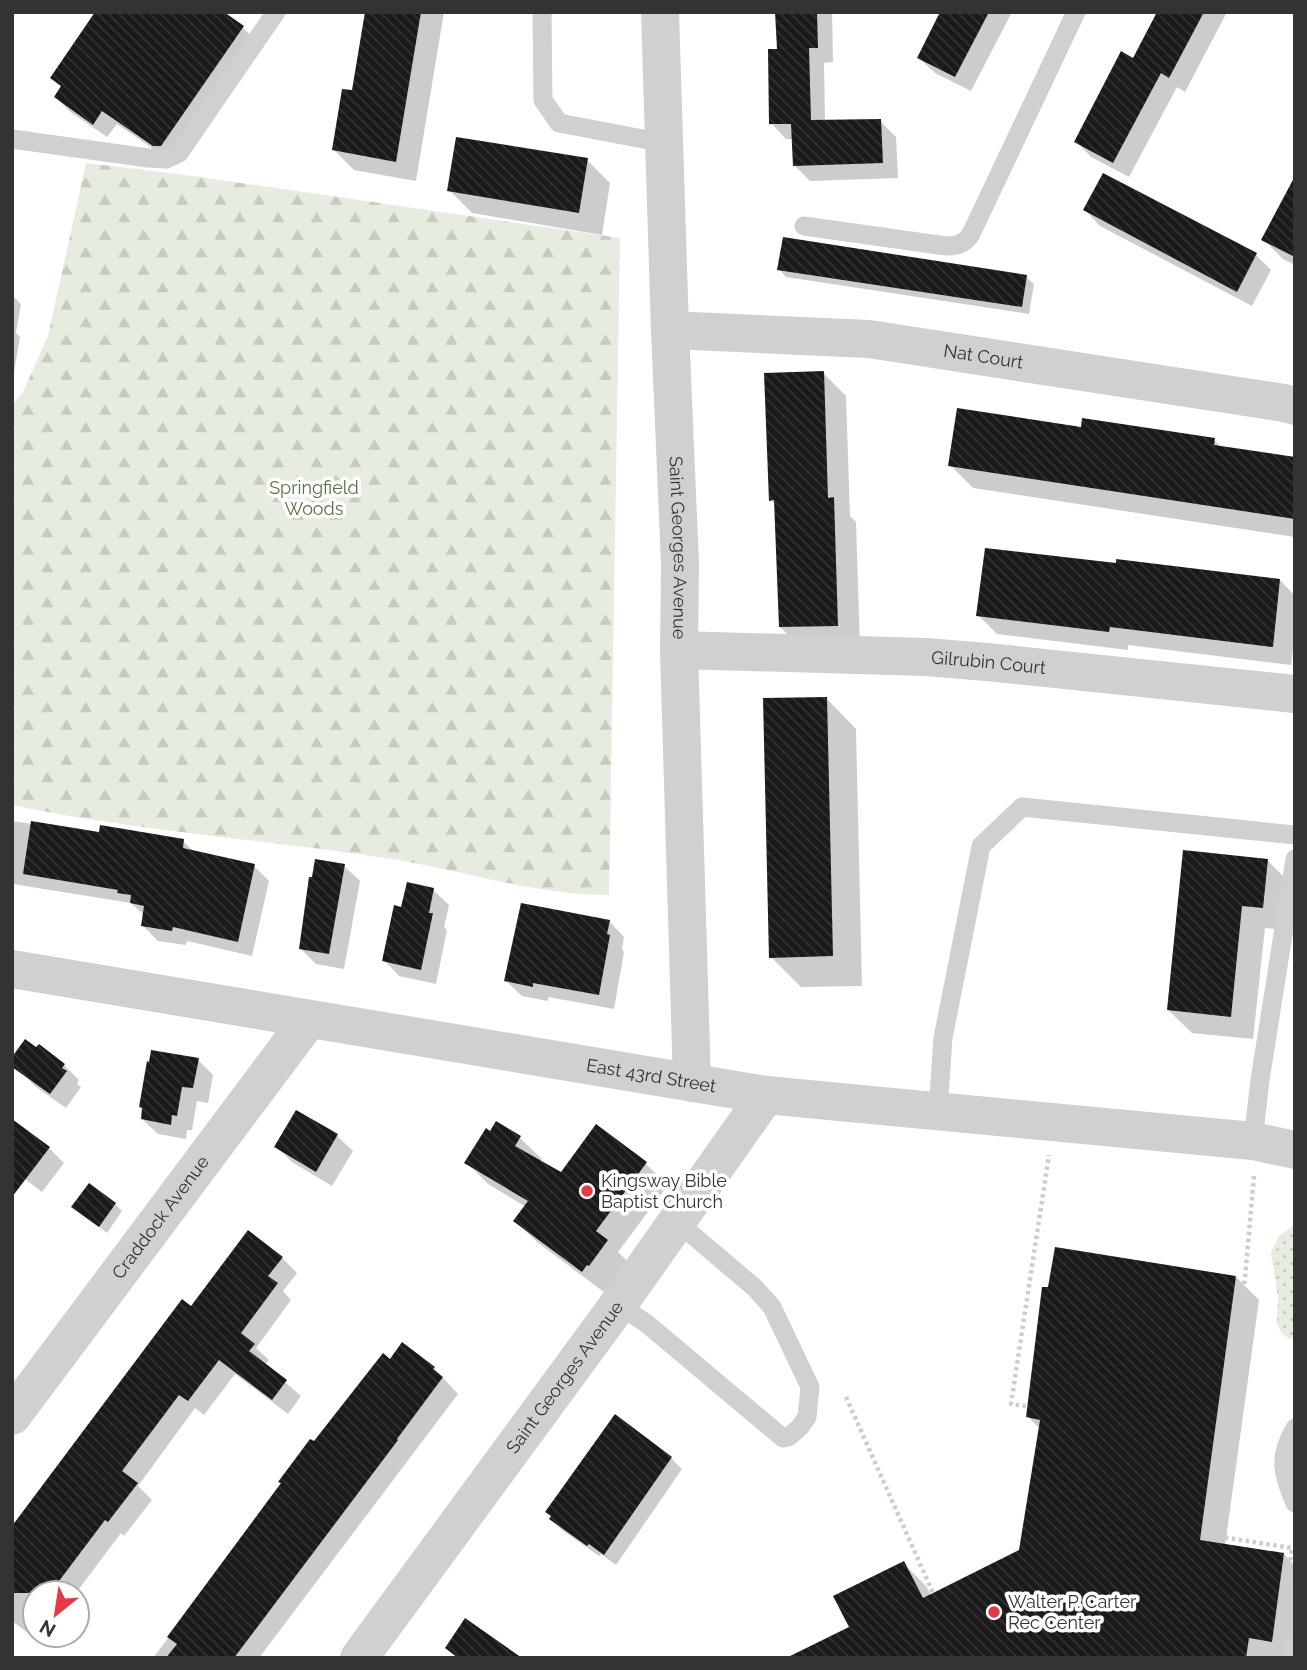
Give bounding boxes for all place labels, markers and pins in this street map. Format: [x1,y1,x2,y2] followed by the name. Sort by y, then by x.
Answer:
[601,1170,727,1212] place label: Kingsway Bible Baptist Church
[579,1183,595,1199] marker: Kingsway Bible Baptist Church
[1008,1591,1137,1633] place label: Walter P. Carter Rec Center
[986,1604,1002,1620] marker: Walter P. Carter Rec Center

